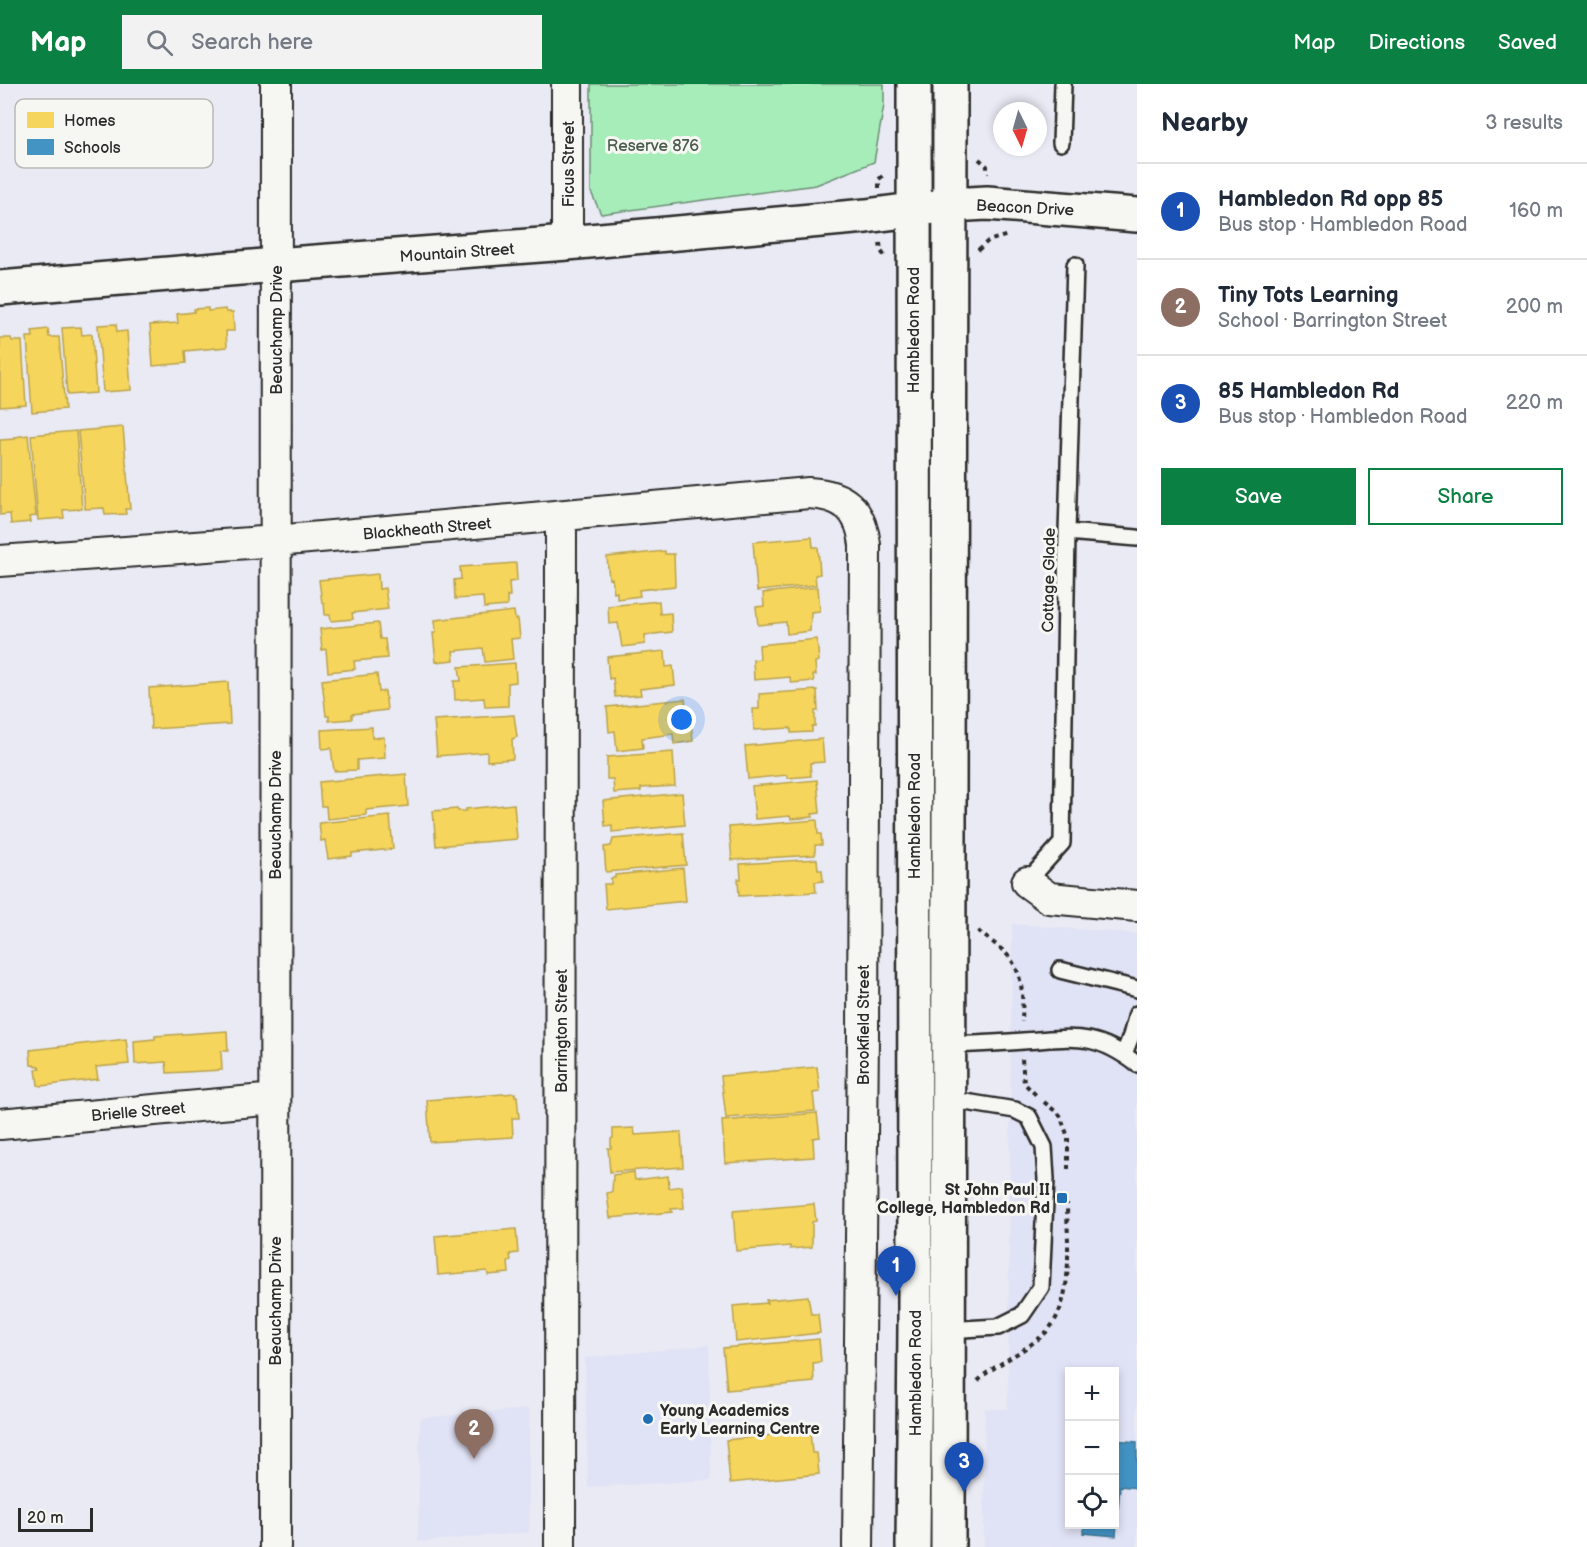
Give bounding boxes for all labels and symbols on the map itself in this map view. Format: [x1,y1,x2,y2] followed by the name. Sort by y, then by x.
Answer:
[15,99,213,168] legend
[993,102,1047,156] north arrow
[64,112,116,131] text: Homes
[560,121,579,207] street label: Ficus Street
[607,137,699,156] park label: Reserve 876
[64,139,121,158] text: Schools
[975,196,1075,221] street label: Beacon Drive
[399,240,515,267] street label: Mountain Street
[268,265,287,395] street label: Beauchamp Drive
[905,267,924,393] street label: Hambledon Road
[362,514,492,545] street label: Blackheath Street
[1039,527,1060,633] street label: Cottage Glade
[667,705,696,734] your location
[267,750,286,880] street label: Beauchamp Drive
[906,753,925,879] street label: Hambledon Road
[855,965,874,1085] street label: Brookfield Street
[553,969,572,1093] street label: Barrington Street
[90,1099,186,1126] street label: Brielle Street
[877,1181,1050,1218] place label: St John Paul II College, Hambledon Rd
[1055,1191,1069,1205] marker: St John Paul II College, Hambledon Rd
[267,1236,286,1366] street label: Beauchamp Drive
[876,1246,916,1296] pin: 1
[907,1310,926,1436] street label: Hambledon Road
[660,1402,820,1439] place label: Young Academics Early Learning Centre
[454,1410,494,1459] pin: 2
[641,1412,655,1426] marker: Young Academics Early Learning Centre
[944,1442,984,1492] pin: 3
[18,1505,93,1532] scale bar

